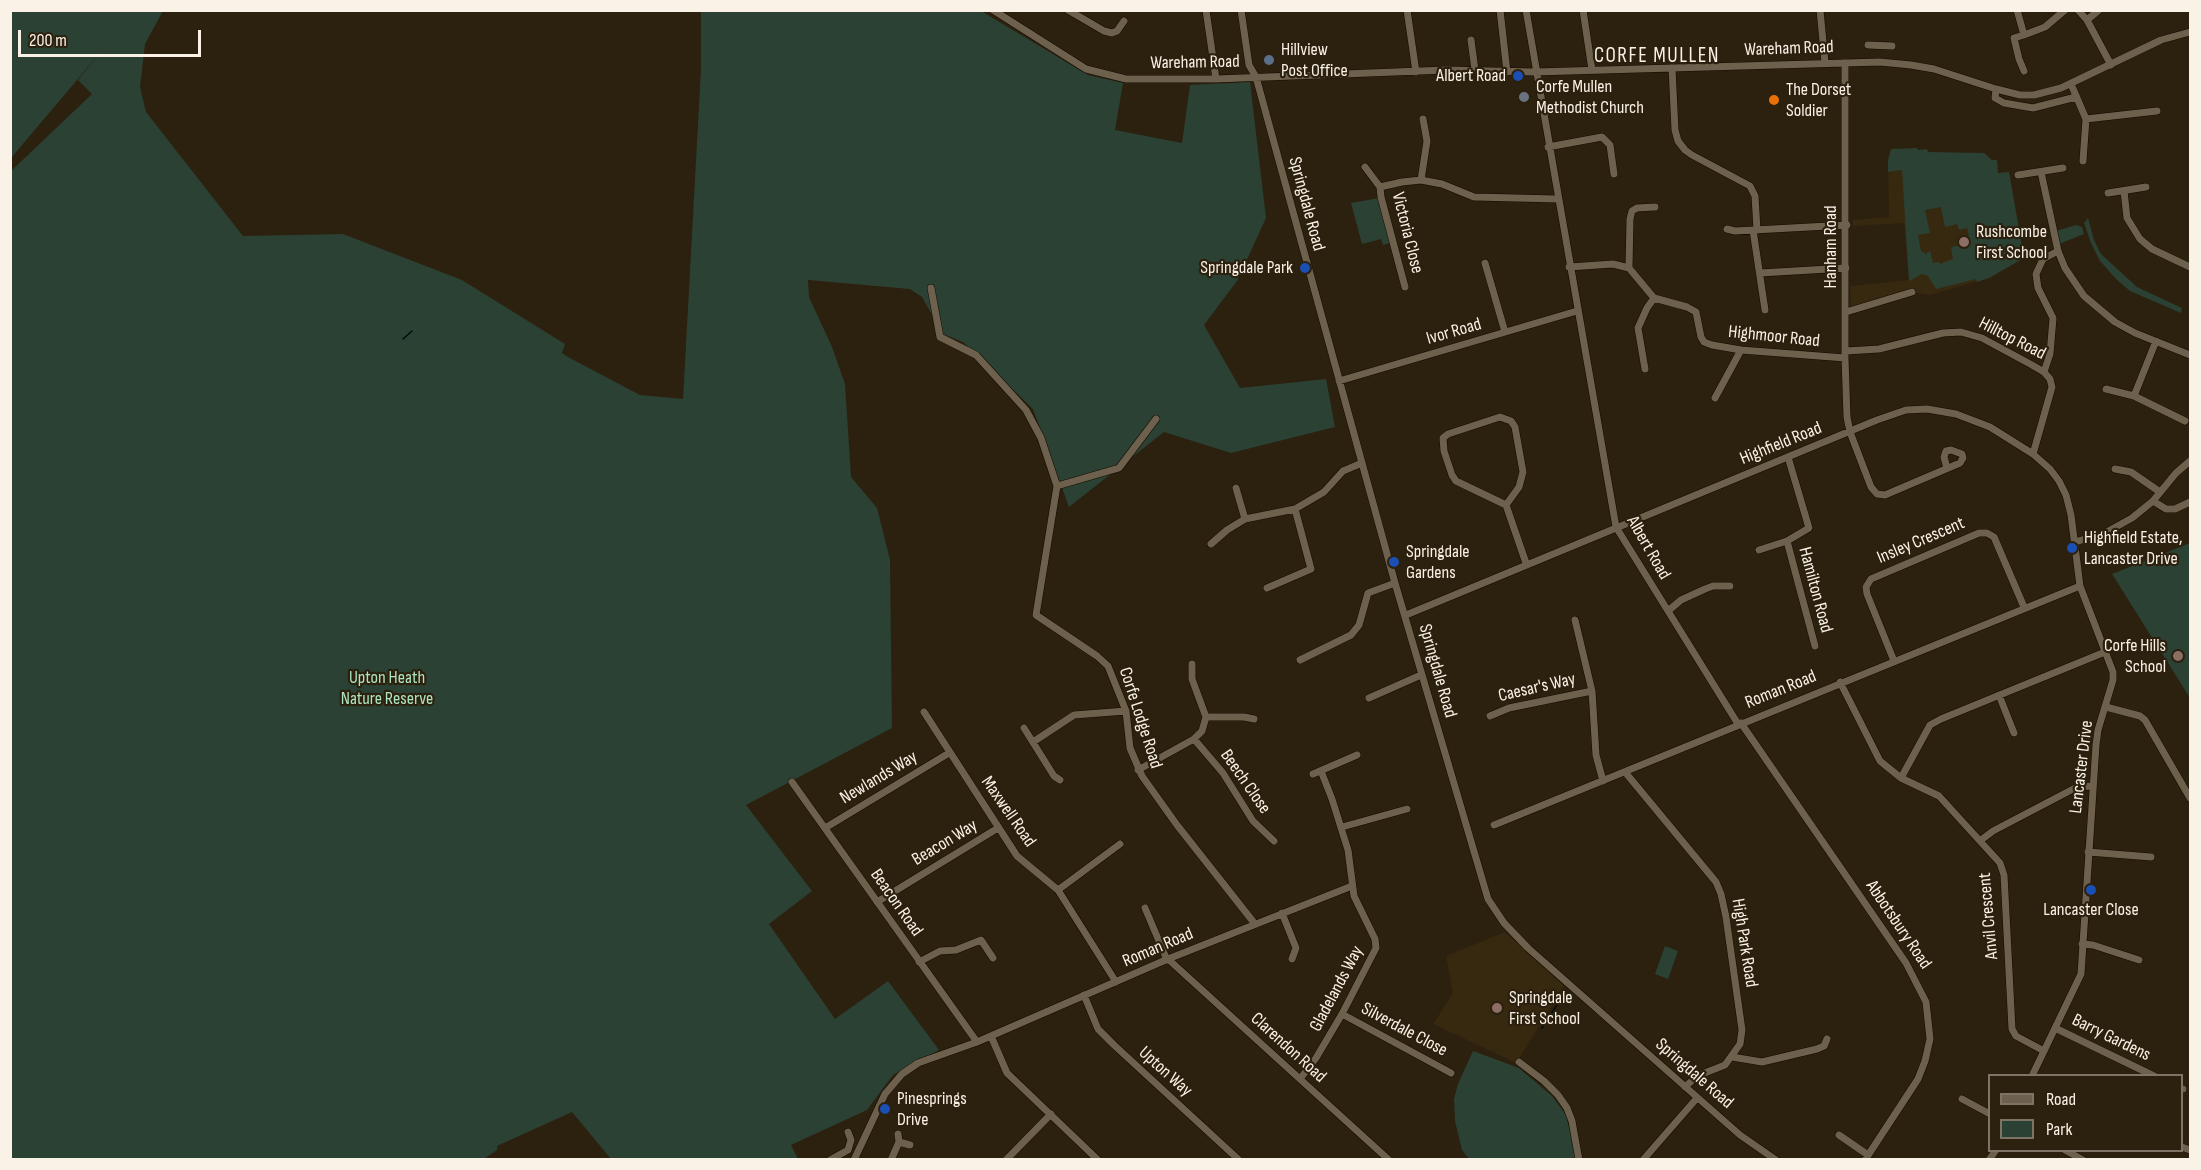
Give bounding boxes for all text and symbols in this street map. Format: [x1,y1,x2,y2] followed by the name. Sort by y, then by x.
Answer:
[21,18,204,56] scale bar
[29,30,67,51] text: 200 m
[1744,37,1834,61] street label: Wareham Road
[1281,39,1348,82] place label: Hillview Post Office
[1594,44,1720,70] district label: CORFE MULLEN
[1150,51,1240,75] street label: Wareham Road
[1262,53,1276,67] marker: Hillview Post Office
[1436,65,1506,87] place label: Albert Road
[1511,69,1525,83] marker: Albert Road
[1536,76,1644,118] place label: Corfe Mullen Methodist Church
[1786,79,1851,122] place label: The Dorset Soldier
[1517,90,1531,104] marker: Corfe Mullen Methodist Church
[1767,93,1781,107] marker: The Dorset Soldier
[1283,155,1329,253] street label: Springdale Road
[1386,190,1428,276] street label: Victoria Close
[1820,206,1842,288] street label: Hanham Road
[1976,221,2047,264] place label: Rushcombe First School
[1957,235,1971,249] marker: Rushcombe First School
[1200,257,1293,279] place label: Springdale Park
[1298,261,1312,275] marker: Springdale Park
[1975,313,2049,365] street label: Hilltop Road
[1424,314,1484,350] street label: Ivor Road
[1727,321,1821,353] street label: Highmoor Road
[1737,418,1825,470] street label: Highfield Road
[1621,512,1675,584] street label: Albert Road
[1874,513,1968,569] street label: Insley Crescent
[2084,527,2182,570] place label: Highfield Estate, Lancaster Drive
[1406,541,1470,584] place label: Springdale Gardens
[2065,541,2079,555] marker: Highfield Estate, Lancaster Drive
[1793,545,1837,635] street label: Hamilton Road
[1387,555,1401,569] marker: Springdale Gardens
[1413,622,1461,720] street label: Springdale Road
[2104,635,2166,678] place label: Corfe Hills School
[2171,649,2185,663] marker: Corfe Hills School
[1114,665,1166,771] street label: Corfe Lodge Road
[1742,666,1820,714] street label: Roman Road
[341,667,433,710] park label: Upton Heath Nature Reserve
[1496,669,1578,707] street label: Caesar's Way
[2066,719,2098,815] street label: Lancaster Drive
[1215,746,1275,818] street label: Beech Close
[836,747,922,809] street label: Newlands Way
[976,773,1040,851] street label: Maxwell Road
[908,815,982,871] street label: Beacon Way
[865,865,927,941] street label: Beacon Road
[1974,872,2004,960] street label: Anvil Crescent
[1860,877,1936,973] street label: Abbotsbury Road
[2084,883,2098,897] marker: Lancaster Close
[1726,897,1762,989] street label: High Park Road
[2043,899,2139,921] place label: Lancaster Close
[1119,923,1197,973] street label: Roman Road
[1305,943,1369,1035] street label: Gladelands Way
[1509,987,1580,1030] place label: Springdale First School
[1357,998,1451,1062] street label: Silverdale Close
[1490,1001,1504,1015] marker: Springdale First School
[1246,1008,1330,1088] street label: Clarendon Road
[2068,1010,2154,1066] street label: Barry Gardens
[1651,1034,1737,1114] street label: Springdale Road
[1134,1042,1196,1102] street label: Upton Way
[1988,1074,2183,1152] legend
[897,1088,967,1130] place label: Pinesprings Drive
[2046,1089,2076,1110] text: Road
[878,1102,892,1116] marker: Pinesprings Drive
[2046,1119,2072,1140] text: Park

